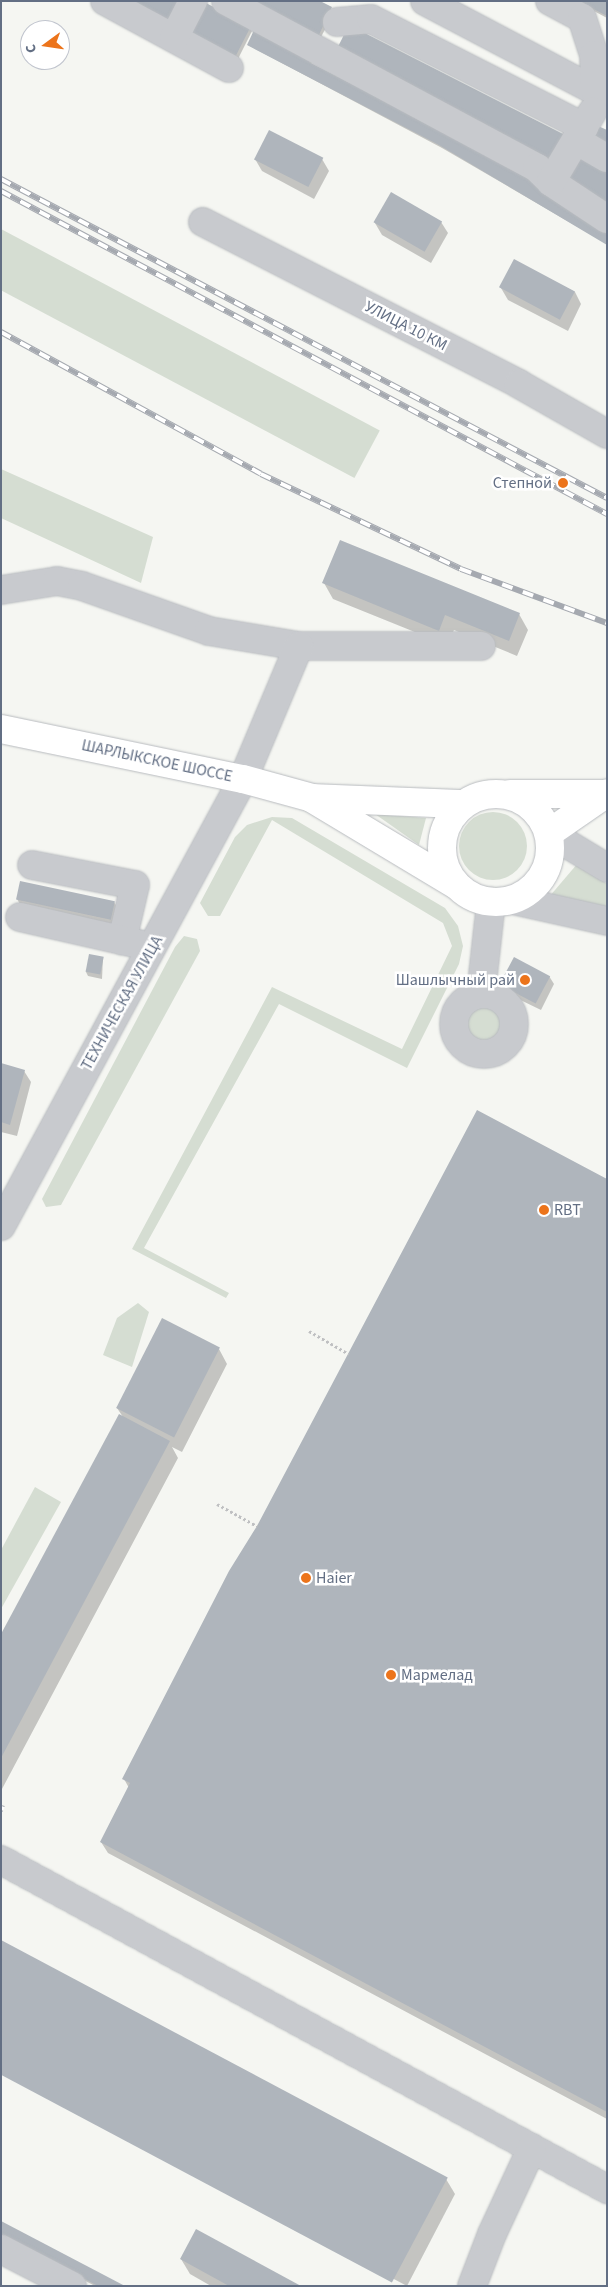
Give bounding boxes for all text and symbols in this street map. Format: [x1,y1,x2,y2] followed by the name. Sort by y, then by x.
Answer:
[20,20,70,70] north arrow
[21,42,42,55] text: С
[362,297,450,355] street label: УЛИЦА 10 КМ
[493,473,552,493] place label: Степной
[556,476,570,490] marker: Степной
[80,736,234,786] street label: ШАРЛЫКСКОЕ ШОССЕ
[77,932,167,1074] street label: ТЕХНИЧЕСКАЯ УЛИЦА
[396,970,515,990] place label: Шашлычный рай
[519,974,531,986] marker: Шашлычный рай
[554,1200,581,1220] place label: RBT
[538,1204,550,1216] marker: RBT
[316,1568,352,1588] place label: Haier
[300,1572,312,1584] marker: Haier
[401,1665,473,1685] place label: Мармелад
[385,1669,397,1681] marker: Мармелад

